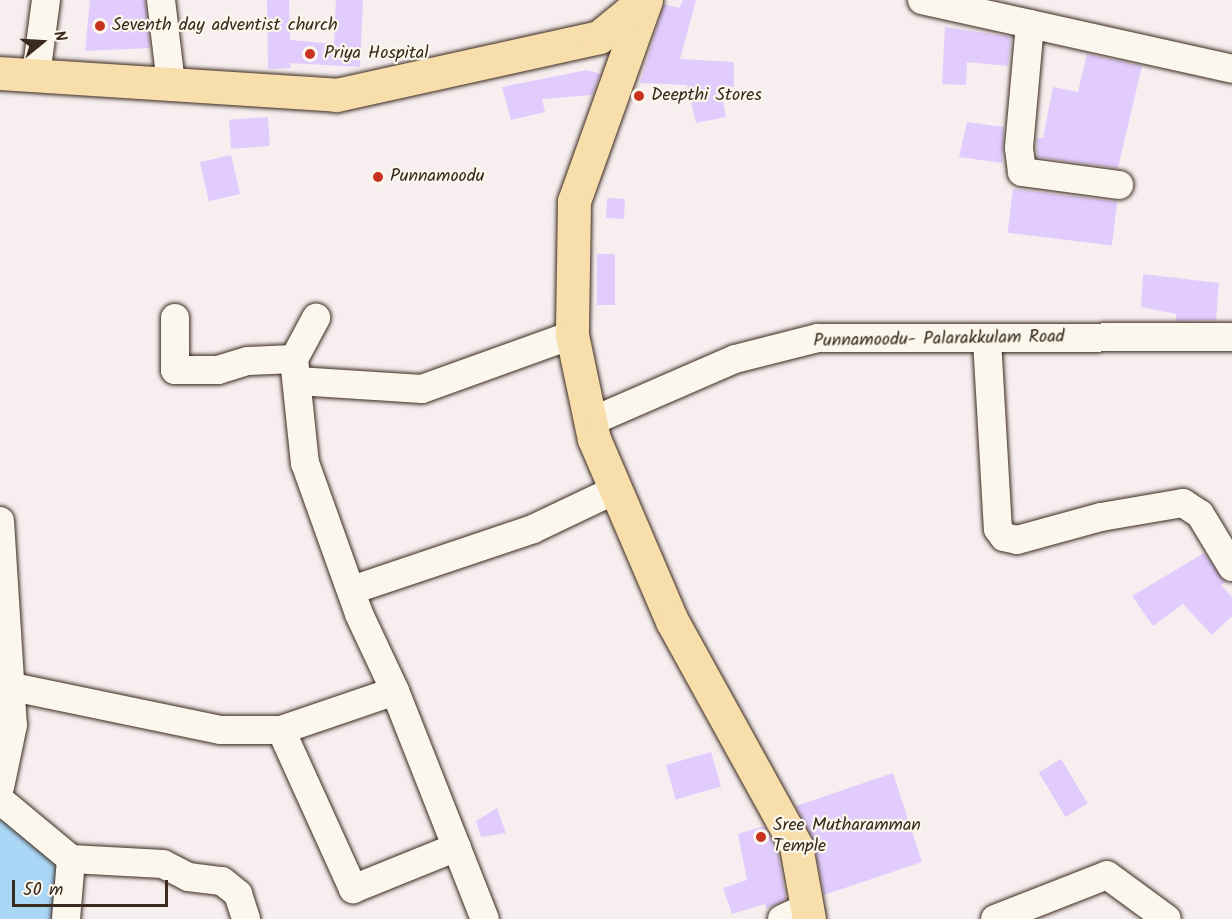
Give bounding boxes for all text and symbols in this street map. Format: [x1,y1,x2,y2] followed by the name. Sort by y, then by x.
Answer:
[12,12,72,72] north arrow
[112,15,338,37] place label: Seventh day adventist church
[93,19,107,33] marker: Seventh day adventist church
[46,28,73,45] text: N
[324,43,429,65] place label: Priya Hospital
[301,45,319,63] marker: Priya Hospital
[651,85,762,107] place label: Deepthi Stores
[632,89,646,103] marker: Deepthi Stores
[390,166,484,188] place label: Punnamoodu
[371,170,385,184] marker: Punnamoodu
[813,327,1065,353] street label: Punnamoodu- Palarakkulam Road
[773,816,921,858] place label: Sree Mutharamman Temple
[754,830,768,844] marker: Sree Mutharamman Temple
[15,868,171,906] scale bar
[23,876,63,905] text: 50 m

